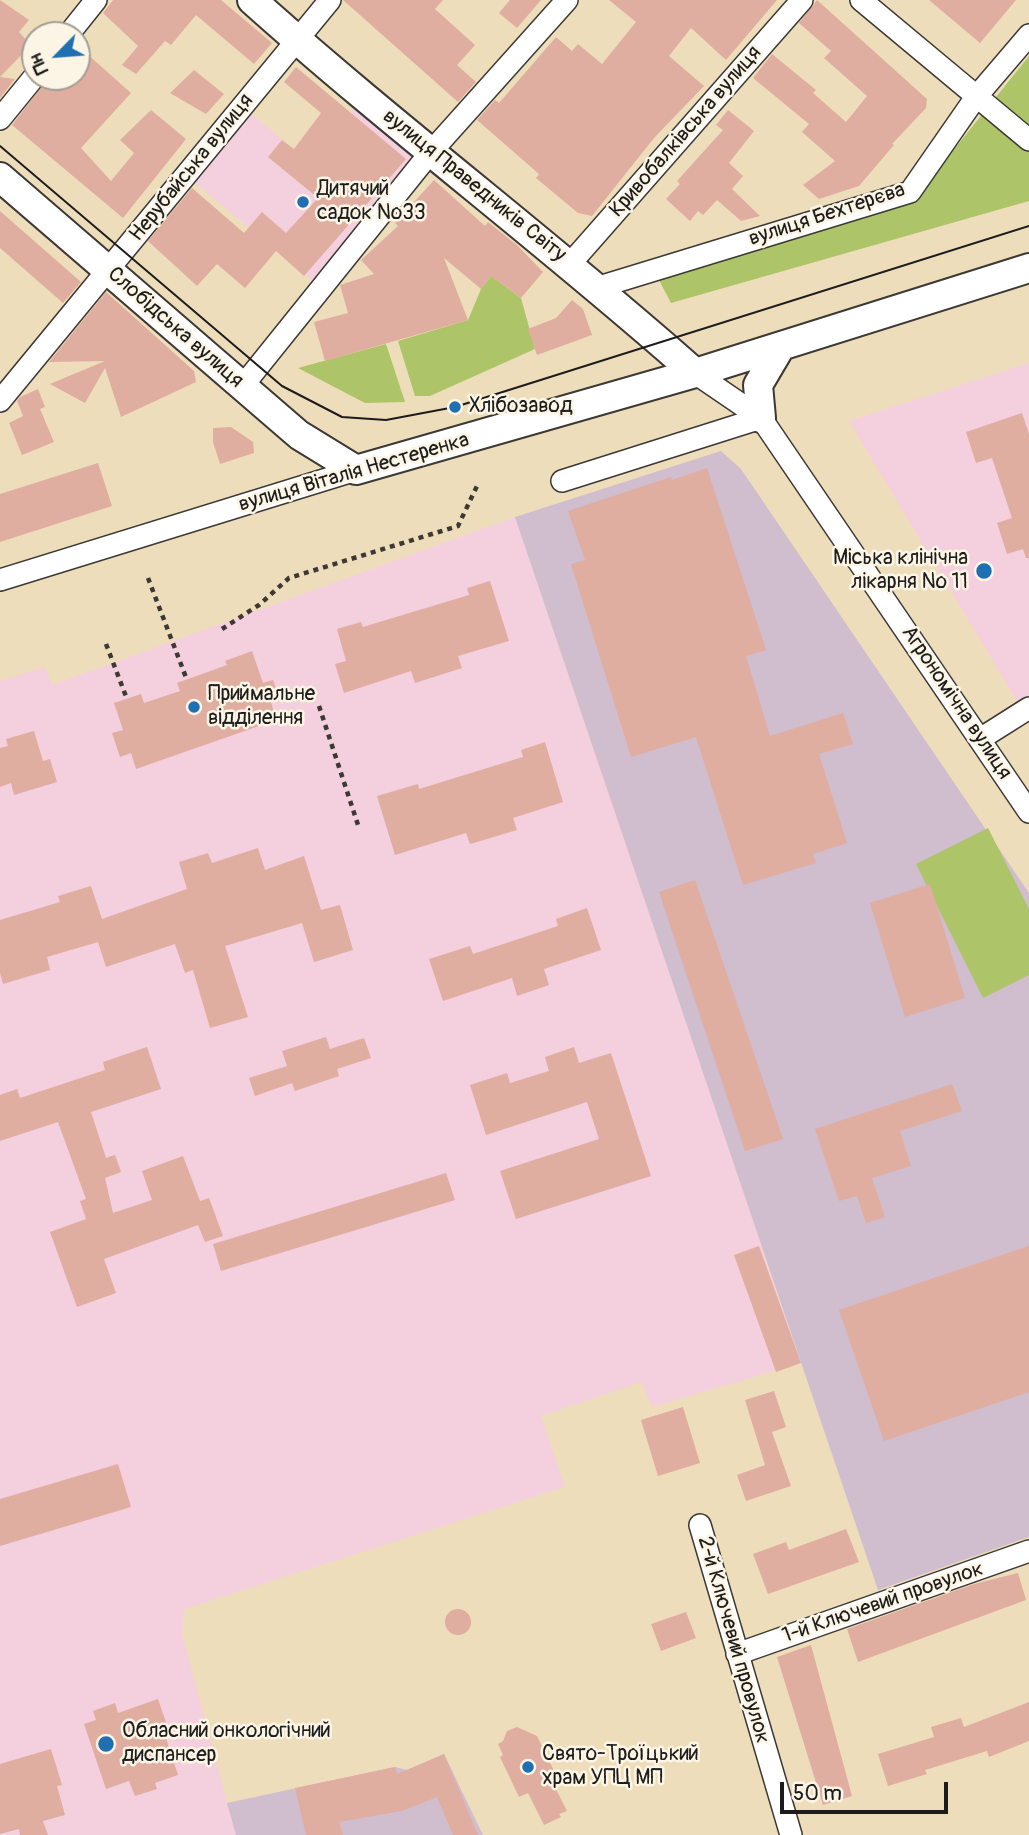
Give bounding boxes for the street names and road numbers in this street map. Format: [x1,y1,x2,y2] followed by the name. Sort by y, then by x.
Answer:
[605,41,767,223] street label: Кривобалківська вулиця
[125,89,259,247] street label: Нерубайська вулиця
[377,104,571,268] street label: вулиця Праведників Світу
[746,178,908,252] street label: вулиця Бехтерєва
[102,262,248,394] street label: Слобідська вулиця
[236,428,472,518] street label: вулиця Віталія Нестеренка
[895,622,1017,784] street label: Агрономічна вулиця
[691,1533,775,1747] street label: 2-й Ключевий провулок
[779,1557,987,1649] street label: 1-й Ключевий провулок

